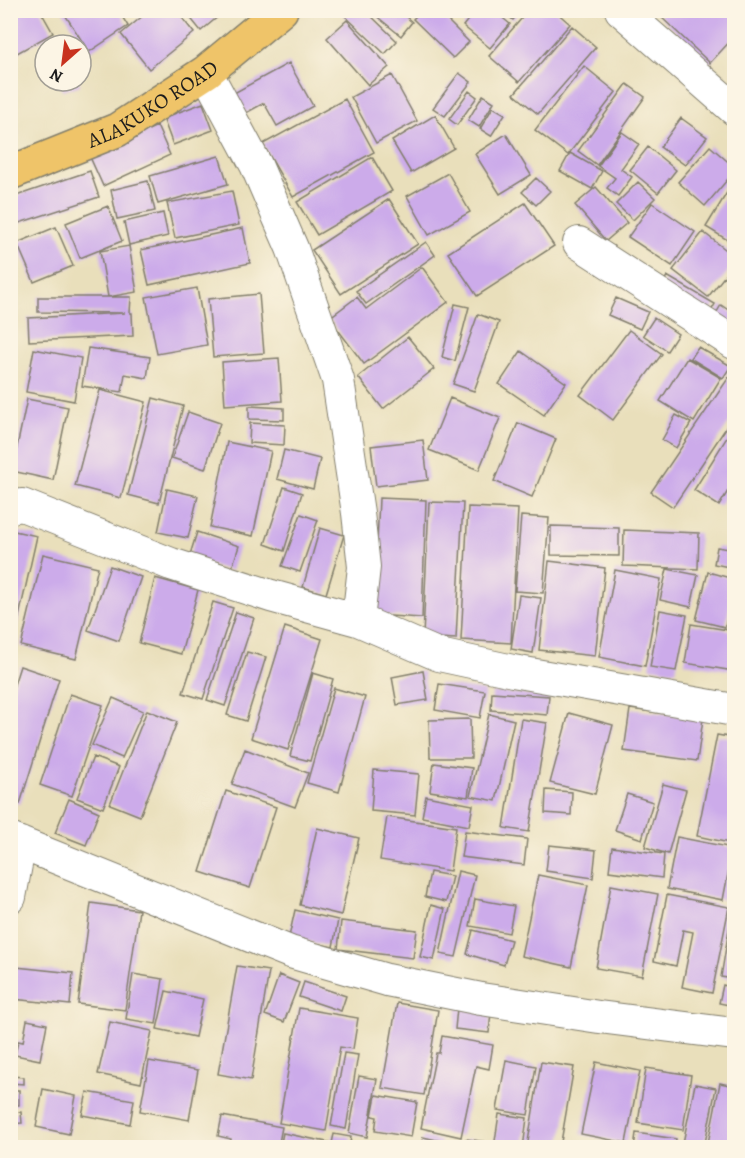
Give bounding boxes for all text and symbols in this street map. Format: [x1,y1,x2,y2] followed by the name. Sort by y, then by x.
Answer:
[33,33,93,93] north arrow
[82,54,224,155] street label: ALAKUKO ROAD
[46,63,67,88] text: N

